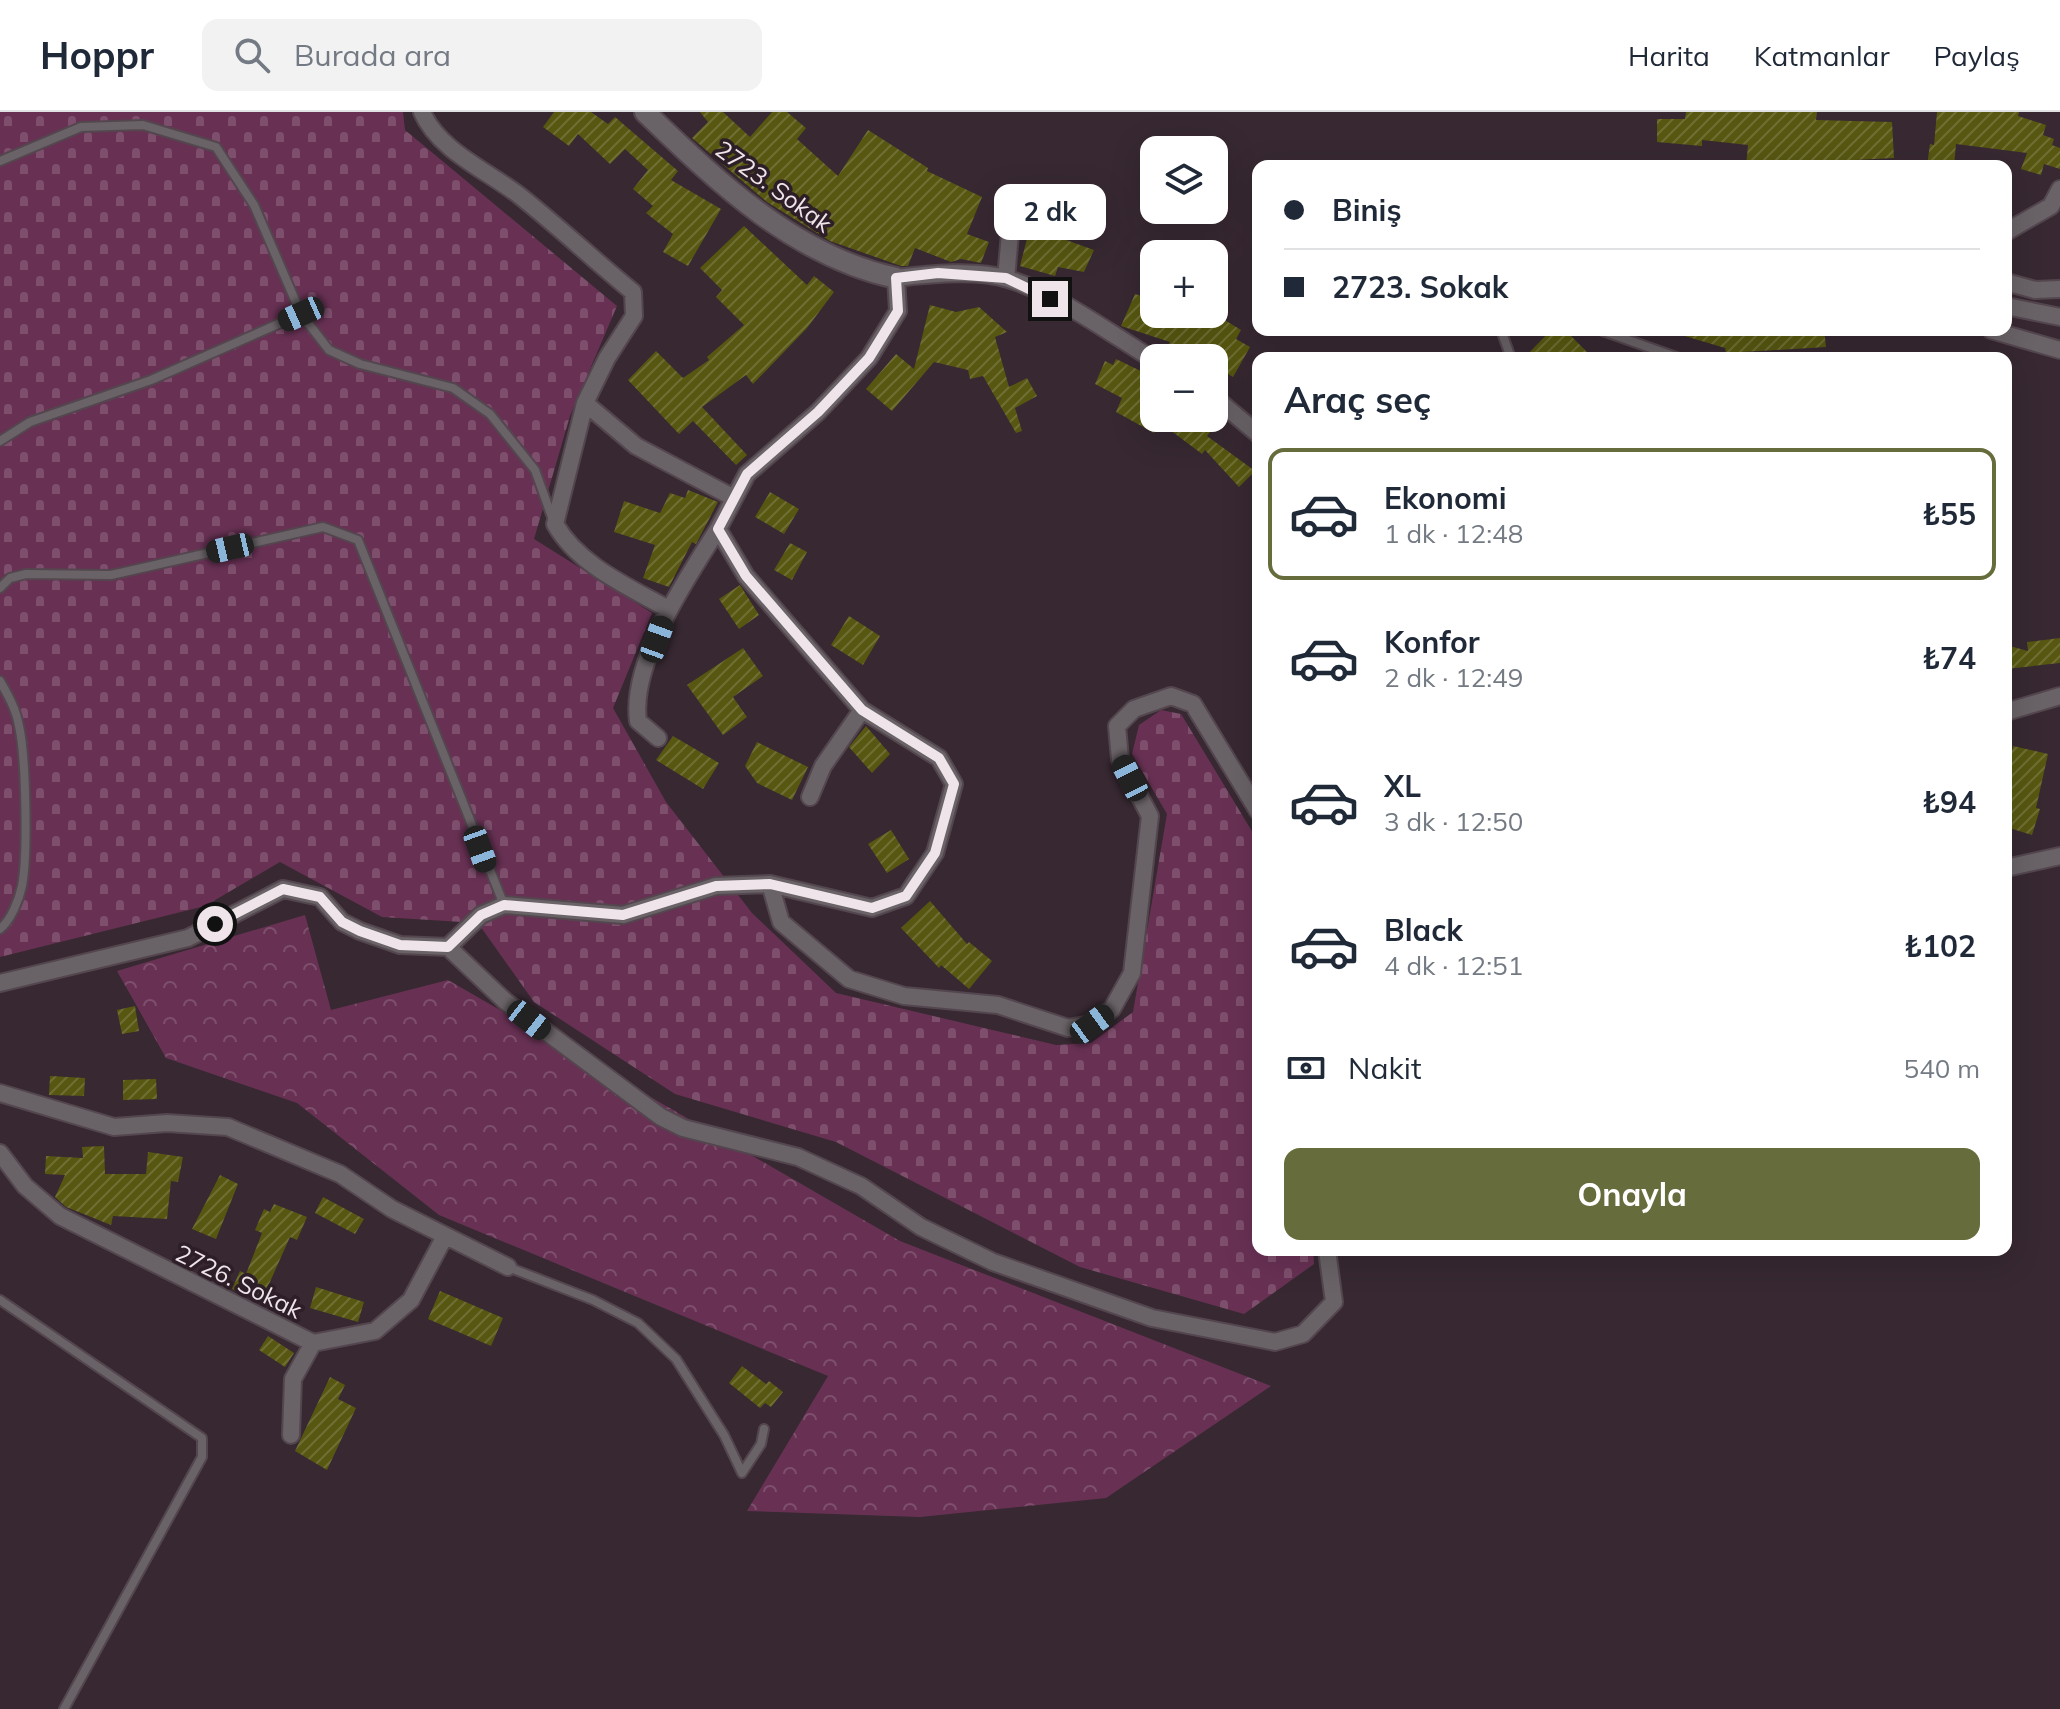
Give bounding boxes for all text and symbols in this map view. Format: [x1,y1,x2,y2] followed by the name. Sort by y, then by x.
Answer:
[202,19,762,91] search box
[40,31,154,79] text: Hoppr
[230,33,274,77] icon: search
[294,36,451,74] text: Burada ara
[1628,38,1710,73] text: Harita
[1754,38,1890,73] text: Katmanlar
[1934,38,2020,73] text: Paylaş
[710,134,839,239] street label: 2723. Sokak
[1140,136,1228,432] map controls
[1140,136,1228,224] button: layers
[994,183,1106,239] callout: 2 dk
[1332,191,1401,229] text: Biniş
[1023,195,1077,228] text: 2 dk
[1140,240,1228,328] button: +
[1332,268,1508,306] text: 2723. Sokak
[1032,281,1068,317] route end
[274,293,328,335] car
[1140,344,1228,432] button: −
[1284,377,1431,422] text: Araç seç
[1288,478,1360,550] icon: car
[1384,479,1507,517] text: Ekonomi
[1922,495,1976,533] text: ₺55
[1384,517,1523,550] text: 1 dk · 12:48
[204,531,256,565] car
[638,612,676,666] car
[1288,622,1360,694] icon: car
[1384,623,1480,661] text: Konfor
[1922,639,1976,677] text: ₺74
[1384,661,1523,694] text: 2 dk · 12:49
[1108,751,1152,805] car
[1288,766,1360,838] icon: car
[1384,767,1421,805] text: XL
[1922,783,1976,821] text: ₺94
[1384,805,1523,838] text: 3 dk · 12:50
[461,822,499,876] car
[197,906,233,942] route start
[1288,910,1360,982] icon: car
[1384,911,1463,949] text: Black
[1904,927,1976,965] text: ₺102
[1384,949,1523,982] text: 4 dk · 12:51
[503,996,555,1044] car
[1066,1000,1118,1048] car
[1284,1046,1328,1090] icon: cash
[1348,1049,1422,1087] text: Nakit
[1904,1052,1980,1085] text: 540 m
[1284,1148,1980,1240] button: Onayla
[171,1237,308,1325] street label: 2726. Sokak

